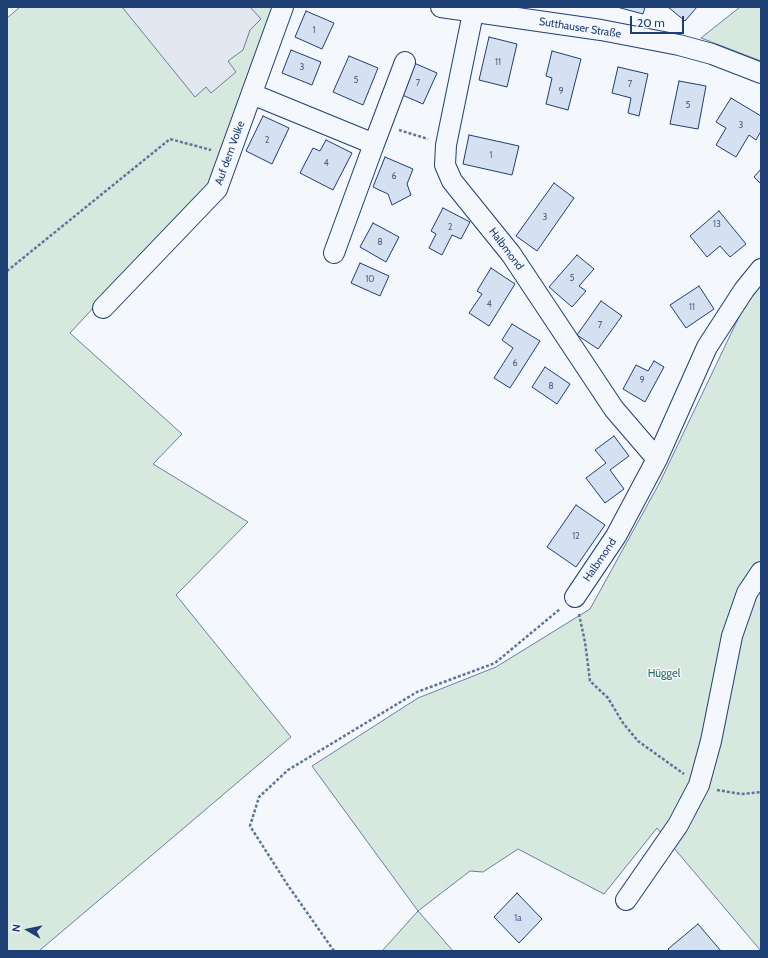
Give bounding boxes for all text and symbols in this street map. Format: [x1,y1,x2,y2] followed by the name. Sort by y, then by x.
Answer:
[632,8,686,34] scale bar
[538,15,622,41] street label: Sutthauser Straße
[637,15,665,30] text: 20 m
[313,25,315,35] house number: 1
[495,57,501,67] house number: 11
[300,62,304,72] house number: 3
[354,75,358,85] house number: 5
[416,78,420,88] house number: 7
[628,79,632,89] house number: 7
[558,86,564,96] house number: 9
[686,100,690,110] house number: 5
[212,119,248,187] street label: Auf dem Volke
[739,120,743,130] house number: 3
[265,135,269,145] house number: 2
[490,150,492,160] house number: 1
[323,158,329,168] house number: 4
[391,171,397,181] house number: 6
[543,212,547,222] house number: 3
[713,219,721,229] house number: 13
[448,222,452,232] house number: 2
[486,225,526,273] street label: Halbmond
[377,237,383,247] house number: 8
[570,273,574,283] house number: 5
[365,274,375,284] house number: 10
[486,299,492,309] house number: 4
[689,302,695,312] house number: 11
[598,320,602,330] house number: 7
[512,358,518,368] house number: 6
[639,375,645,385] house number: 9
[548,381,554,391] house number: 8
[572,531,580,541] house number: 12
[581,536,619,584] street label: Halbmond
[648,667,680,681] park label: Hüggel
[8,910,48,950] north arrow
[514,913,522,923] house number: 1a
[9,923,24,933] text: N

